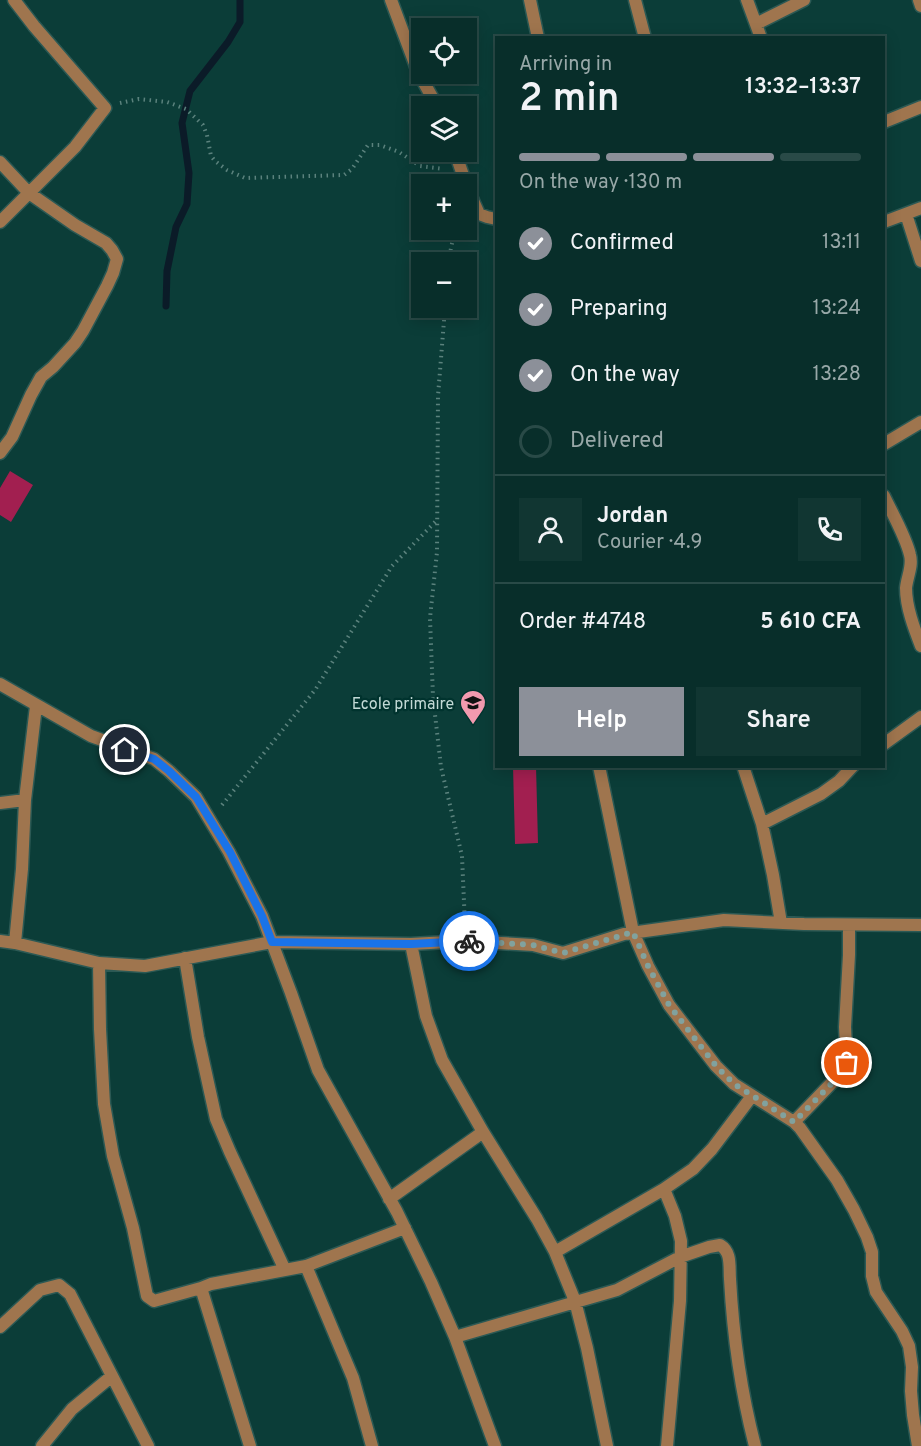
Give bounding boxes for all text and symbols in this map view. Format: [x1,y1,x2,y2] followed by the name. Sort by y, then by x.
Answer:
[411,18,477,318] map controls
[411,18,477,84] button: locate
[519,52,612,78] text: Arriving in
[745,74,861,101] text: 13:32–13:37
[519,76,620,125] text: 2 min
[411,96,477,162] button: layers
[519,170,682,196] text: On the way · 130 m
[411,174,477,240] button: +
[519,227,552,260] icon: check
[570,230,674,257] text: Confirmed
[822,230,861,256] text: 13:11
[411,252,477,318] button: −
[519,293,552,326] icon: check
[570,296,668,323] text: Preparing
[813,296,861,322] text: 13:24
[519,359,552,392] icon: check
[570,362,680,389] text: On the way
[813,362,861,388] text: 13:28
[570,428,664,455] text: Delivered
[519,498,582,561] button: person
[798,498,861,561] button: phone
[597,503,668,530] text: Jordan
[597,530,702,556] text: Courier · 4.9
[519,609,646,636] text: Order #4748
[760,609,861,636] text: 5 610 CFA
[519,687,684,756] button: Help
[696,687,861,756] button: Share
[458,688,488,726] school or university icon: Ecole primaire
[352,695,454,715] place label: Ecole primaire
[99,724,150,775] pin
[108,733,141,766] icon: home
[439,911,499,971] courier
[453,925,486,958] icon: bike
[821,1037,872,1088] pin
[830,1046,863,1079] icon: bag

